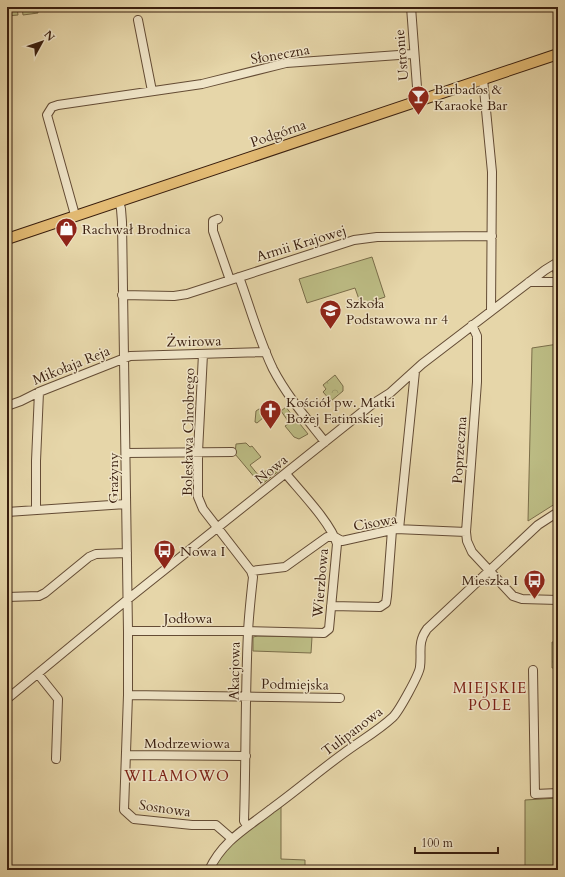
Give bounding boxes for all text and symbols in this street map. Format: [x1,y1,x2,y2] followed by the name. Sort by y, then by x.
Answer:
[22,22,62,62] north arrow
[40,27,58,45] text: N
[390,28,413,81] street label: Ustronie
[249,40,311,69] street label: Słoneczna
[434,80,508,115] place label: Barbados & Karaoke Bar
[405,84,431,117] bar icon: Barbados & Karaoke Bar
[248,115,309,152] street label: Podgórna
[54,216,80,249] shop icon: Rachwał Brodnica
[82,220,191,239] place label: Rachwał Brodnica
[254,221,348,266] street label: Armii Krajowej
[346,294,448,329] place label: Szkoła Podstawowa nr 4
[317,298,343,331] school or university icon: Szkoła Podstawowa nr 4
[166,332,222,351] street label: Żwirowa
[30,341,113,390] street label: Mikołaja Reja
[178,367,199,496] street label: Bolesława Chrobrego
[286,393,395,428] place label: Kościół pw. Matki Bożej Fatimskiej
[257,397,283,430] church icon: Kościół pw. Matki Bożej Fatimskiej
[448,416,471,484] street label: Poprzeczna
[251,450,292,488] street label: Nowa
[104,452,123,504] street label: Grażyny
[352,509,398,536] street label: Cisowa
[151,538,177,571] bus stop icon: Nowa I
[180,542,226,561] place label: Nowa I
[308,548,333,619] street label: Wierzbowa
[521,567,547,600] bus stop icon: Mieszka I
[462,571,518,590] place label: Mieszka I
[162,609,212,628] street label: Jodłowa
[224,642,245,701] street label: Akacjowa
[261,674,329,695] street label: Podmiejska
[453,678,527,715] district label: MIEJSKIE POLE
[318,702,387,761] street label: Tulipanowa
[144,734,230,753] street label: Modrzewiowa
[123,766,230,786] district label: WILAMOWO
[138,795,192,822] street label: Sosnowa
[415,829,498,855] scale bar
[421,835,454,851] text: 100 m

